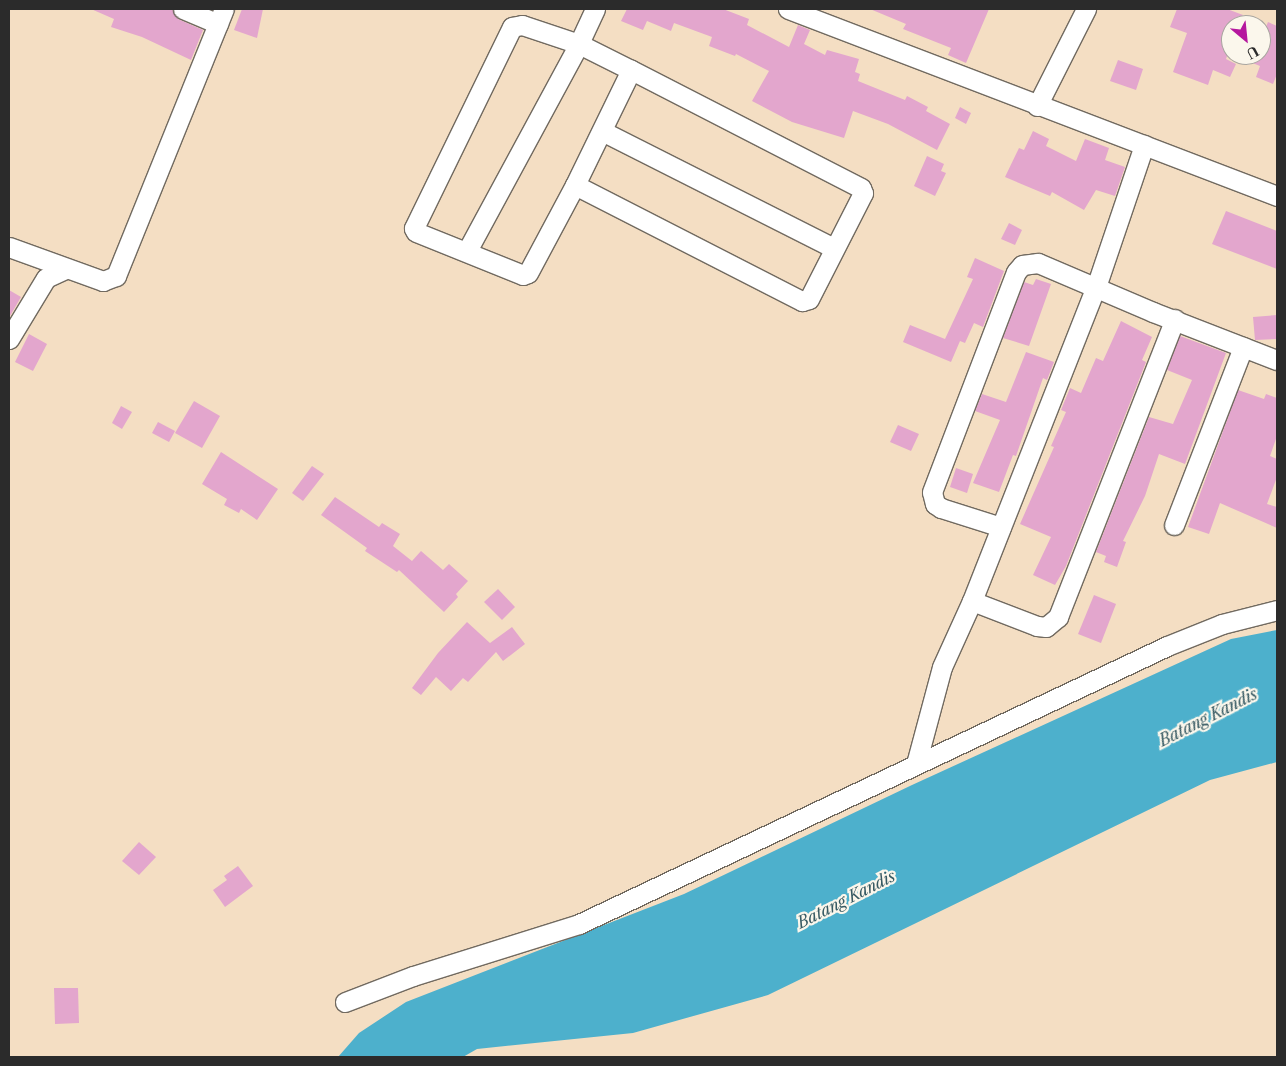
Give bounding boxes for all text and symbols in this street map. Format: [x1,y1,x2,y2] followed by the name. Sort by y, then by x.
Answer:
[1221,15,1271,65] north arrow
[1243,42,1262,63] text: U
[1155,684,1261,750] water label: Batang Kandis
[793,866,899,932] water label: Batang Kandis

